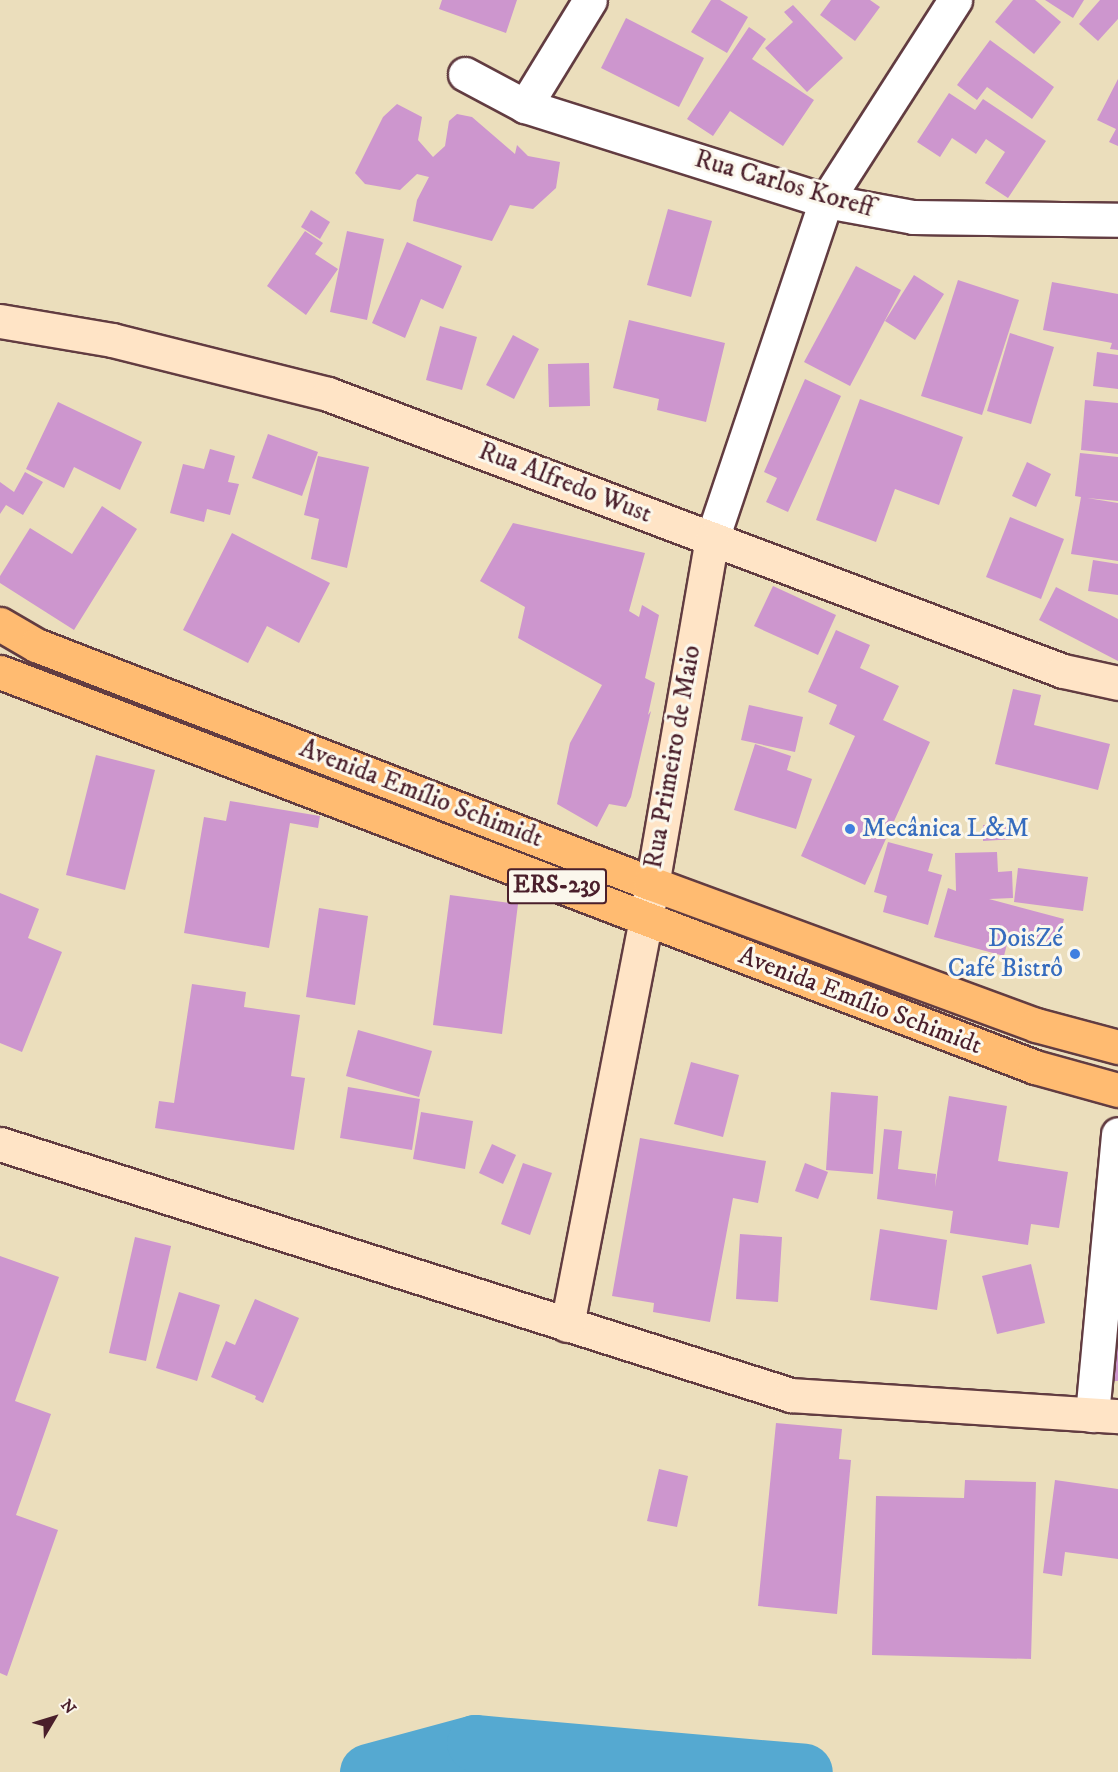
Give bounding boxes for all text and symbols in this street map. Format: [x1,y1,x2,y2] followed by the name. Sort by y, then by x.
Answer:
[691,144,877,224] street label: Rua Carlos Koreff
[474,436,656,530] street label: Rua Alfredo Wust
[638,643,708,871] street label: Rua Primeiro de Maio
[295,733,547,855] street label: Avenida Emílio Schimidt
[862,813,1029,845] place label: Mecânica L&M
[843,822,857,836] marker: Mecânica L&M
[506,865,608,907] road number: ERS-239
[948,923,1063,984] place label: DoisZé Café Bistrô
[734,940,986,1062] street label: Avenida Emílio Schimidt
[1068,947,1082,961] marker: DoisZé Café Bistrô
[24,1688,84,1748] north arrow
[56,1696,80,1718] text: N

